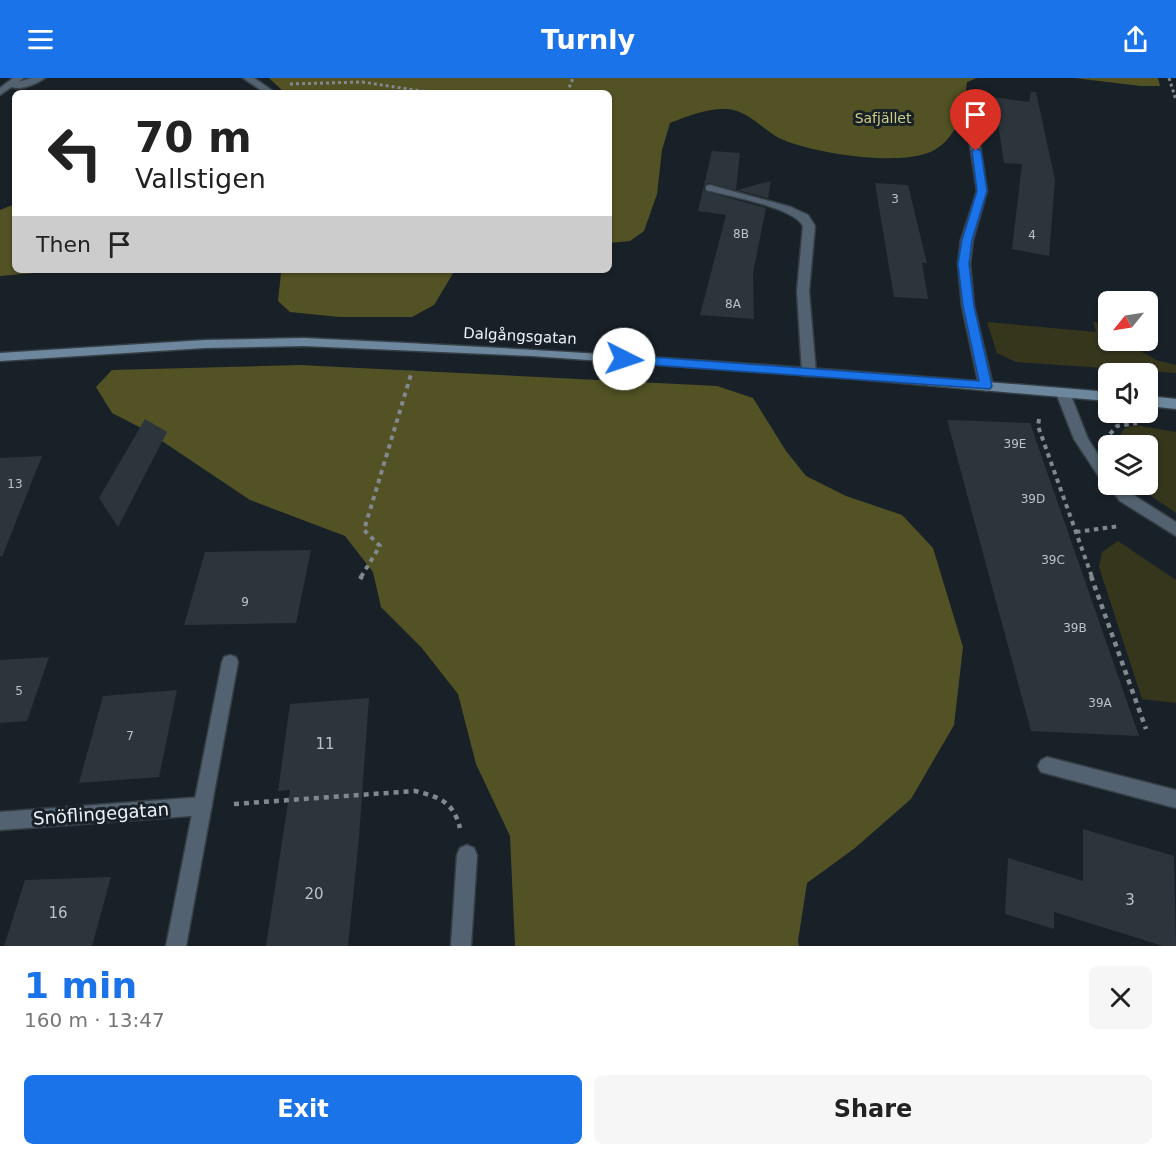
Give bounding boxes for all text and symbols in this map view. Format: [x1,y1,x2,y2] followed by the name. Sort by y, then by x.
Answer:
[24,23,57,56] icon: menu
[1119,23,1152,56] icon: share
[541,24,635,55] text: Turnly
[950,89,1001,151] pin
[959,98,992,131] icon: arrive
[855,110,912,126] park label: Safjället
[135,113,252,162] text: 70 m
[36,114,114,192] icon: left
[135,163,266,194] text: Vallstigen
[891,192,899,206] house number: 3
[733,227,749,241] house number: 8B
[103,228,136,261] icon: arrive
[1028,228,1036,242] house number: 4
[36,232,91,257] text: Then
[1098,291,1158,351] north arrow
[1098,291,1158,495] map controls
[725,297,742,311] house number: 8A
[463,324,577,348] street label: Dalgångsgatan
[592,327,656,391] position arrow
[1098,363,1158,423] button: sound
[1098,435,1158,495] button: layers
[1004,437,1026,451] house number: 39E
[7,477,23,491] house number: 13
[1021,492,1045,506] house number: 39D
[1041,553,1065,567] house number: 39C
[241,595,249,609] house number: 9
[1063,621,1087,635] house number: 39B
[15,684,23,698] house number: 5
[1088,696,1113,710] house number: 39A
[126,729,134,743] house number: 7
[315,735,335,753] house number: 11
[32,798,170,829] street label: Snöflingegatan
[304,885,324,903] house number: 20
[1125,891,1135,909] house number: 3
[48,904,68,922] house number: 16
[24,965,137,1006] text: 1 min
[1089,966,1152,1029] button: close
[24,1008,165,1032] text: 160 m · 13:47
[24,1075,582,1144] button: Exit
[594,1075,1152,1144] button: Share

